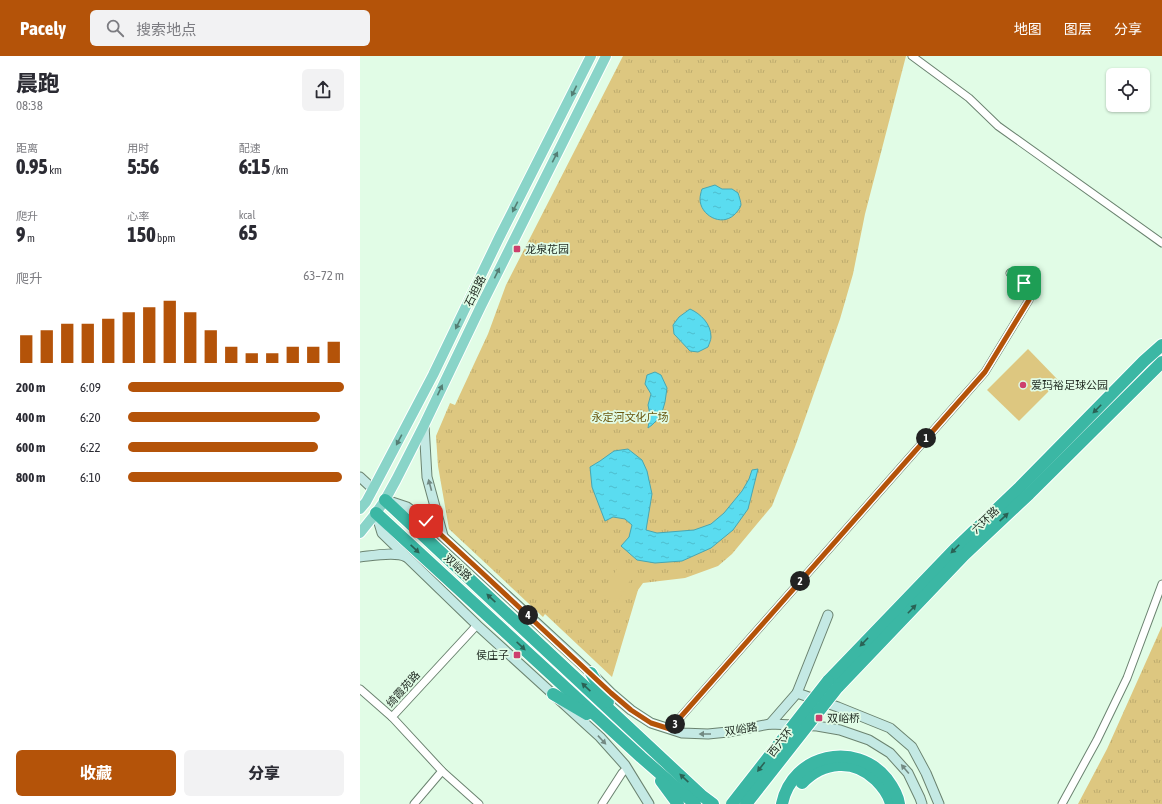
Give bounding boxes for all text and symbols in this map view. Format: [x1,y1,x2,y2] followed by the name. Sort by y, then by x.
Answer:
[90,10,370,46] search box
[20,17,66,39] text: Pacely
[104,17,126,39] icon: search
[136,21,196,38] text: 搜索地点
[1014,21,1042,37] text: 地图
[1064,21,1092,37] text: 图层
[1114,21,1142,37] text: 分享
[1106,68,1150,112] map controls
[1106,68,1150,112] button: locate
[302,69,344,111] button: share
[16,70,60,96] text: 晨跑
[571,85,577,97] one-way arrow
[16,98,43,113] text: 08:38
[16,142,38,154] text: 距离
[127,142,149,154] text: 用时
[239,142,261,154] text: 配速
[552,151,558,162] one-way arrow
[16,155,48,178] text: 0.95
[127,155,159,178] text: 5:56
[239,155,270,178] text: 6:15
[48,164,62,176] text: km
[270,164,288,176] text: /km
[512,201,518,213] one-way arrow
[239,209,255,221] text: kcal
[16,210,38,222] text: 爬升
[127,210,149,222] text: 心率
[239,221,257,244] text: 65
[16,223,25,246] text: 9
[127,223,156,246] text: 150
[25,232,35,244] text: m
[156,232,175,244] text: bpm
[525,243,569,255] place label: 龙泉花园
[512,244,522,254] marker: 龙泉花园
[1007,266,1041,300] pin
[494,267,500,279] one-way arrow
[303,268,344,283] text: 63–72 m
[16,271,42,286] text: 爬升
[1013,272,1035,294] icon: arrive
[462,274,488,308] street label: 石担路
[455,318,461,329] one-way arrow
[1031,379,1108,391] place label: 爱玛裕足球公园
[16,380,45,395] text: 200 m
[80,380,101,395] text: 6:09
[1018,380,1028,390] marker: 爱玛裕足球公园
[437,384,443,396] one-way arrow
[1092,404,1102,414] one-way arrow
[16,410,45,425] text: 400 m
[80,410,101,425] text: 6:20
[592,411,669,423] park label: 永定河文化广场
[916,428,936,448] pin: 1
[923,432,929,444] text: 1
[396,434,402,445] one-way arrow
[16,440,45,455] text: 600 m
[80,440,101,455] text: 6:22
[16,470,45,485] text: 800 m
[80,470,101,485] text: 6:10
[426,479,432,491] one-way arrow
[409,504,443,538] pin
[969,504,1001,536] street label: 六环路
[415,510,437,532] icon: check
[1000,513,1009,522] one-way arrow
[410,544,420,553] one-way arrow
[950,544,960,554] one-way arrow
[442,551,474,583] street label: 双峪路
[790,571,810,591] pin: 2
[797,575,803,587] text: 2
[486,593,496,603] one-way arrow
[907,604,917,614] one-way arrow
[518,605,538,625] pin: 4
[525,609,531,621] text: 4
[860,637,869,647] one-way arrow
[516,642,526,651] one-way arrow
[476,649,509,661] place label: 侯庄子
[512,650,522,660] marker: 侯庄子
[384,669,422,709] street label: 绮霞苑路
[581,682,591,692] one-way arrow
[827,712,860,724] place label: 双峪桥
[814,713,824,723] marker: 双峪桥
[665,714,685,734] pin: 3
[672,718,678,730] text: 3
[724,720,758,738] street label: 双峪路
[765,725,795,759] street label: 西六环
[698,731,711,737] one-way arrow
[598,735,607,745] one-way arrow
[16,750,176,796] button: 收藏
[184,750,344,796] button: 分享
[757,761,765,772] one-way arrow
[900,764,909,775] one-way arrow
[679,774,689,783] one-way arrow

